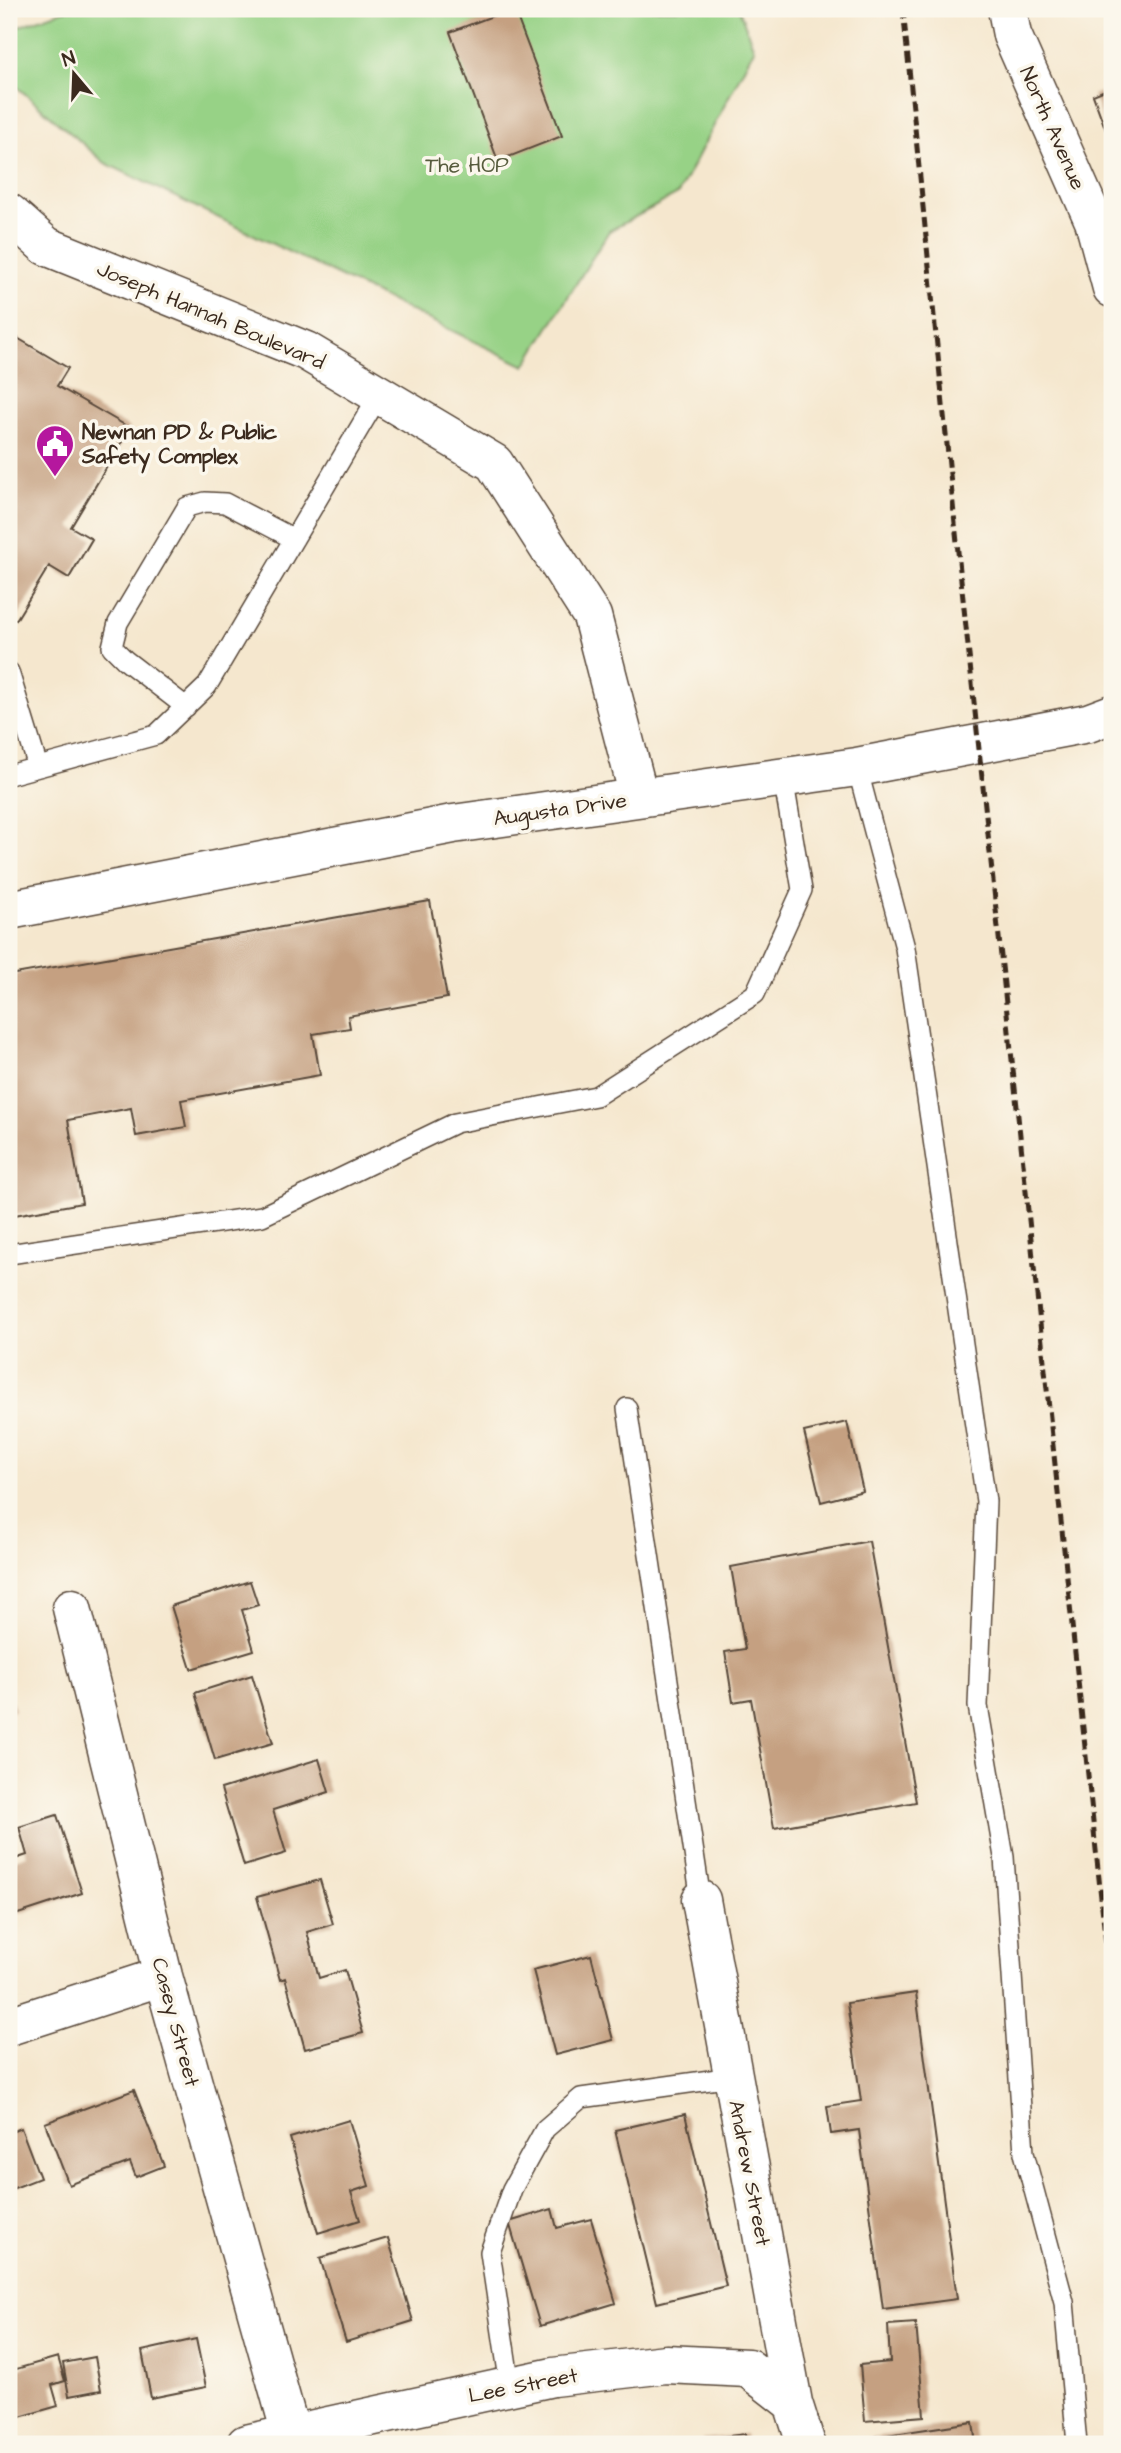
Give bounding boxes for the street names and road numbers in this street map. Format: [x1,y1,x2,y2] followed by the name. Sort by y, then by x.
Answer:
[1012,62,1093,194] street label: North Avenue
[92,254,330,378] street label: Joseph Hannah Boulevard
[492,786,629,835] street label: Augusta Drive
[142,1955,207,2091] street label: Casey Street
[721,2098,778,2249] street label: Andrew Street
[466,2361,581,2410] street label: Lee Street

